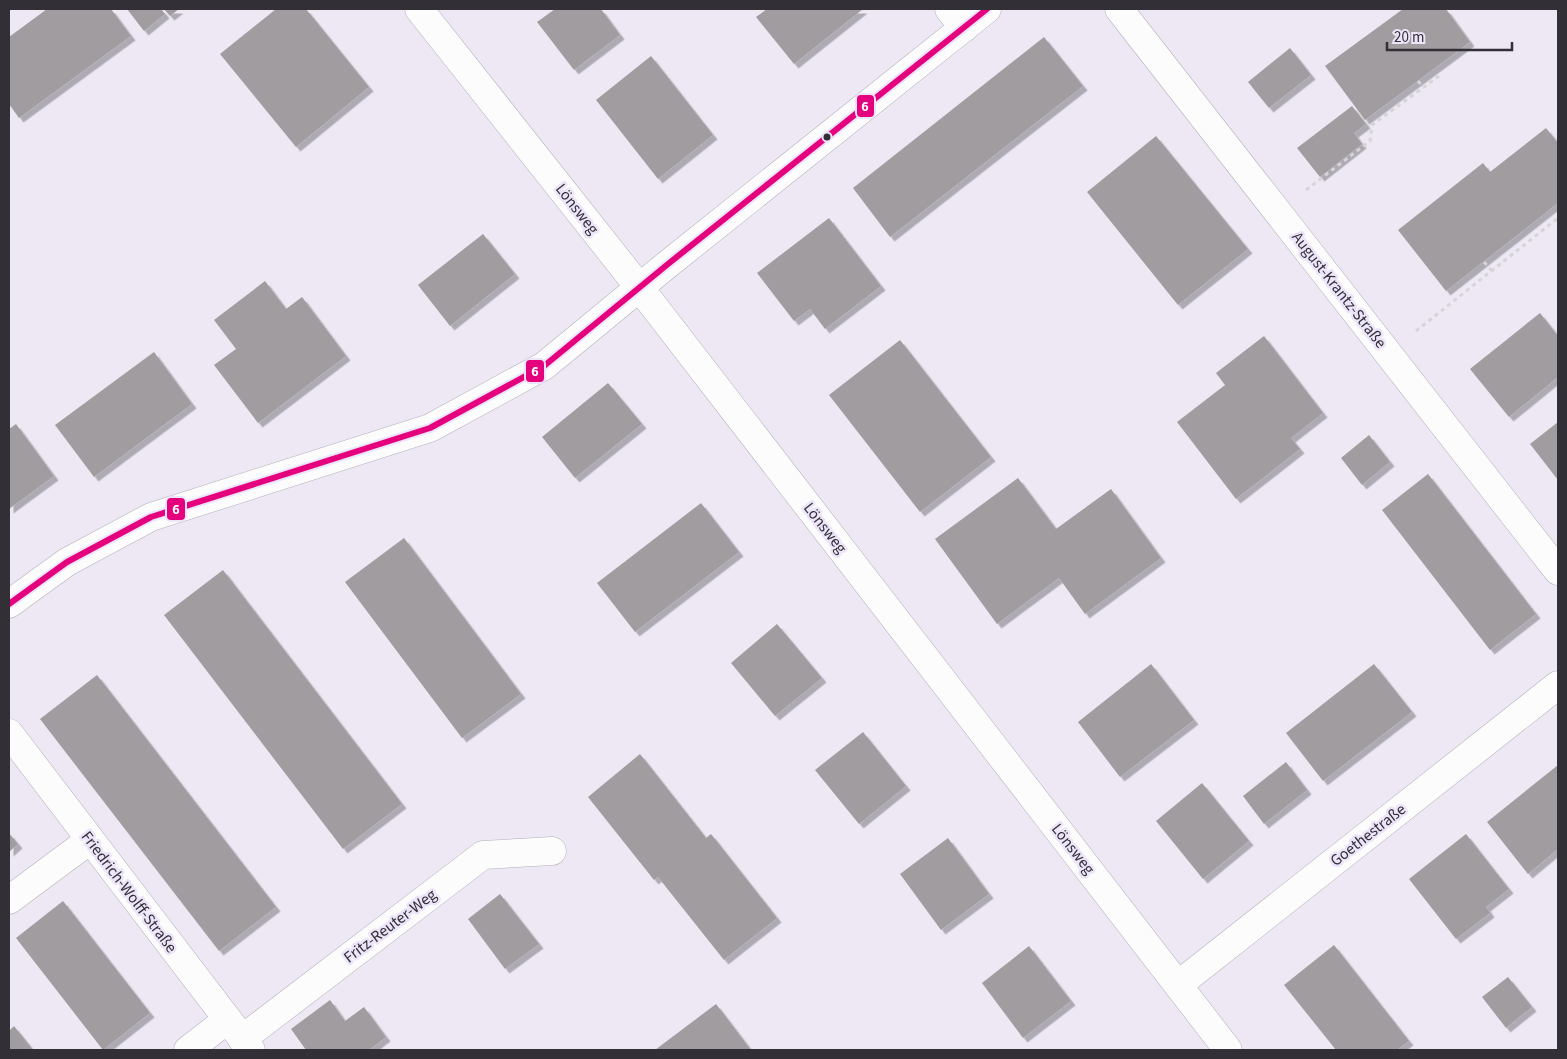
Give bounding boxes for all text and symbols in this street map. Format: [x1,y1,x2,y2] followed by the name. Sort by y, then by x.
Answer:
[1387,20,1512,52] scale bar
[1394,27,1424,48] text: 20 m
[856,94,875,118] line badge: 6
[861,97,869,117] text: 6
[822,132,832,142] unlabelled marker
[550,179,604,239] street label: Lönsweg
[1287,227,1392,353] street label: August-Krantz-Straße
[525,359,545,383] line badge: 6
[531,362,539,382] text: 6
[166,497,186,521] line badge: 6
[798,498,852,558] street label: Lönsweg
[172,500,180,520] text: 6
[1326,798,1410,872] street label: Goethestraße
[1046,819,1100,879] street label: Lönsweg
[76,827,182,957] street label: Friedrich-Wolff-Straße
[339,884,441,968] street label: Fritz-Reuter-Weg

